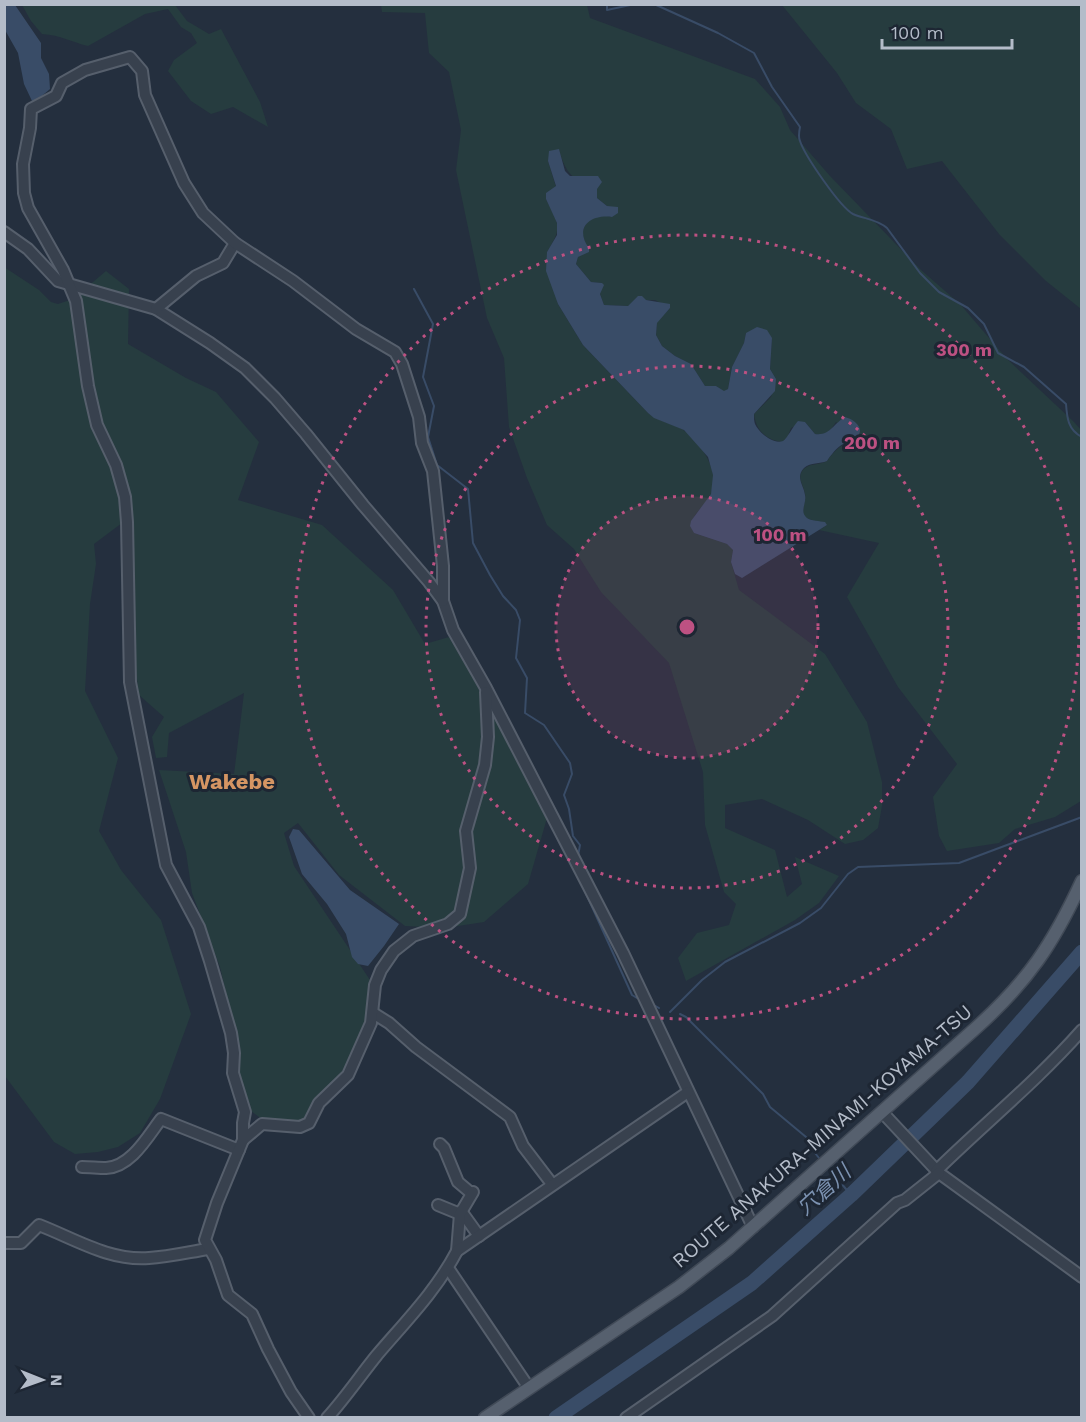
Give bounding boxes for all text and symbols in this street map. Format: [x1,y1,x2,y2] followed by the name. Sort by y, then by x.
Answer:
[882,12,1012,50] scale bar
[891,22,944,43] text: 100 m
[936,339,992,360] text: 300 m
[844,432,900,453] text: 200 m
[753,524,807,545] text: 100 m
[677,617,697,637] centre of rings
[189,769,275,794] district label: Wakebe
[667,999,977,1273] street label: ROUTE ANAKURA-MINAMI-KOYAMA-TSU
[792,1158,857,1220] water label: 穴倉川
[12,1350,72,1410] north arrow
[47,1374,66,1386] text: N

